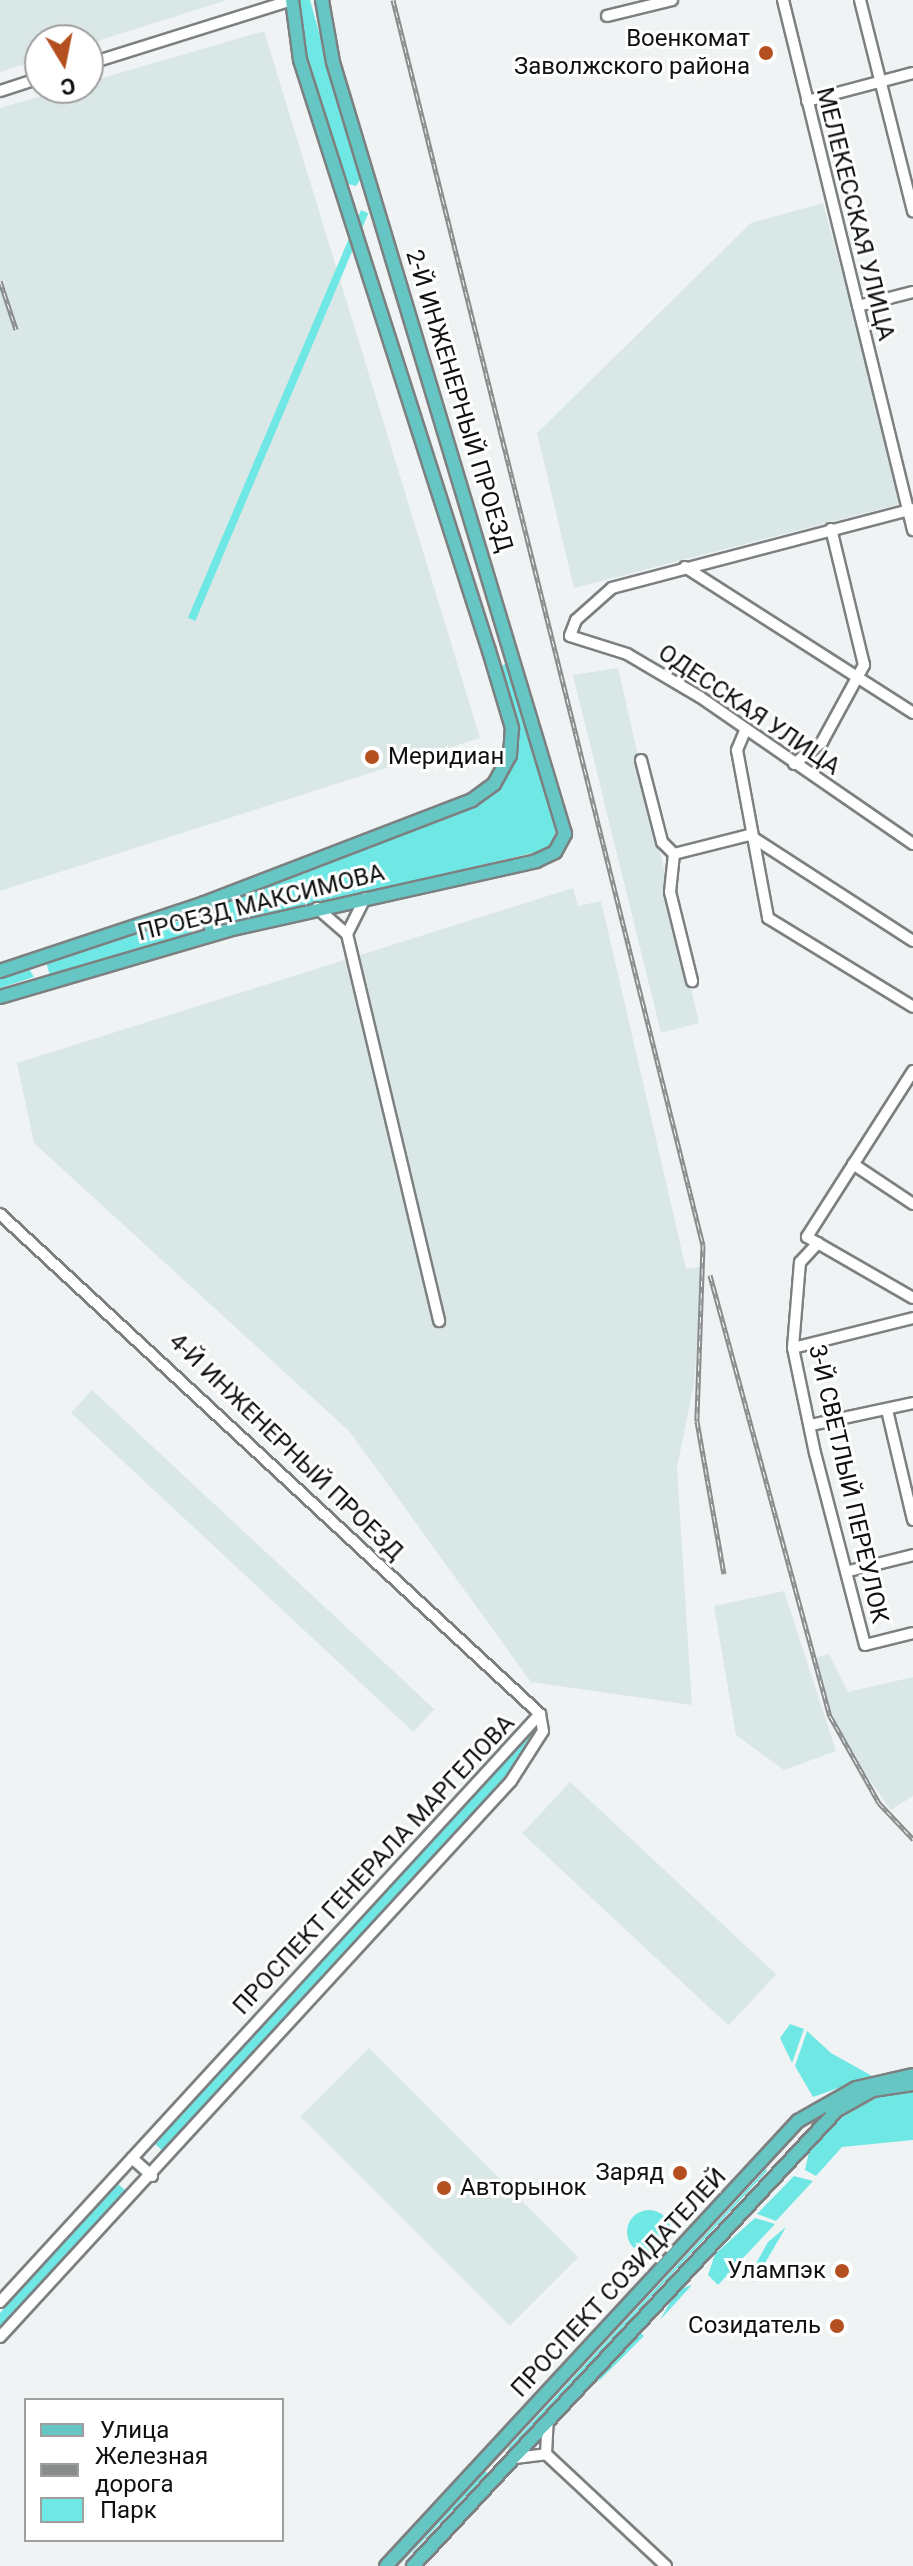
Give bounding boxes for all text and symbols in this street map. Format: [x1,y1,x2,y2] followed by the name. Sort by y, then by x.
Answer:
[24,24,104,104] north arrow
[514,25,750,81] place label: Военкомат Заволжского района
[757,44,775,62] marker: Военкомат Заволжского района
[59,73,77,100] text: С
[810,84,900,344] street label: МЕЛЕКЕССКАЯ УЛИЦА
[399,246,519,556] street label: 2-Й ИНЖЕНЕРНЫЙ ПРОЕЗД
[653,638,845,782] street label: ОДЕССКАЯ УЛИЦА
[388,743,504,771] place label: Меридиан
[363,748,381,766] marker: Меридиан
[135,858,387,948] street label: ПРОЕЗД МАКСИМОВА
[163,1327,409,1567] street label: 4-Й ИНЖЕНЕРНЫЙ ПРОЕЗД
[802,1342,894,1626] street label: 3-Й СВЕТЛЫЙ ПЕРЕУЛОК
[227,1709,521,2021] street label: ПРОСПЕКТ ГЕНЕРАЛА МАРГЕЛОВА
[596,2159,664,2187] place label: Заряд
[505,2162,733,2404] street label: ПРОСПЕКТ СОЗИДАТЕЛЕЙ
[671,2164,689,2182] marker: Заряд
[460,2174,587,2202] place label: Авторынок
[435,2179,453,2197] marker: Авторынок
[727,2257,826,2285] place label: Улампэк
[833,2262,851,2280] marker: Улампэк
[688,2312,821,2340] place label: Созидатель
[828,2317,846,2335] marker: Созидатель
[24,2398,284,2542] legend
[100,2416,169,2444] text: Улица
[95,2442,208,2498] text: Железная дорога
[100,2496,157,2524] text: Парк

